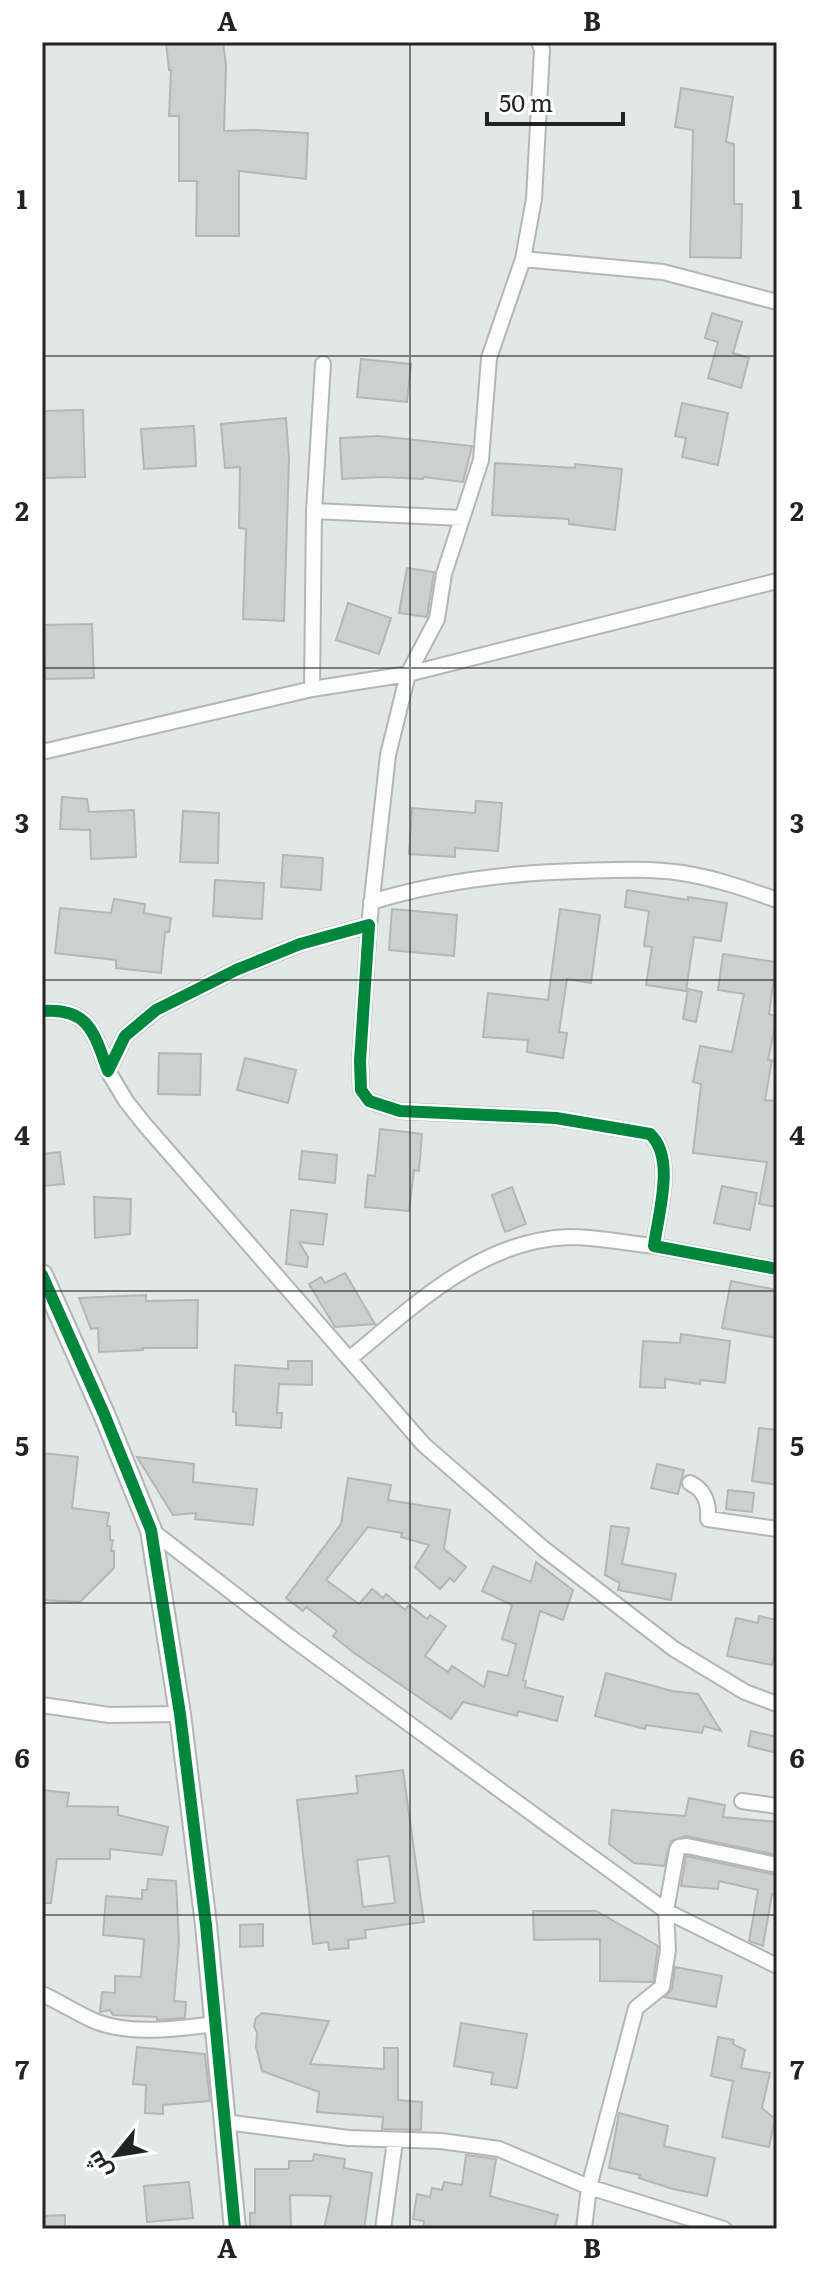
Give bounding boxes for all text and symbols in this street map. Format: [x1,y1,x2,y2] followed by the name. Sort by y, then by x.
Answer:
[217,0,237,39] text: A
[583,0,601,39] text: B
[487,76,623,126] scale bar
[499,84,553,119] text: 50 m
[17,178,28,217] text: 1
[792,178,803,217] text: 1
[15,490,29,529] text: 2
[790,490,804,529] text: 2
[15,802,29,841] text: 3
[790,802,804,841] text: 3
[14,1114,30,1153] text: 4
[789,1114,805,1153] text: 4
[15,1425,29,1464] text: 5
[790,1425,804,1464] text: 5
[14,1737,30,1776] text: 6
[789,1737,805,1776] text: 6
[15,2049,29,2088] text: 7
[790,2049,804,2088] text: 7
[76,2115,156,2195] north arrow
[76,2145,119,2186] text: ش
[217,2227,237,2266] text: A
[583,2227,601,2266] text: B

